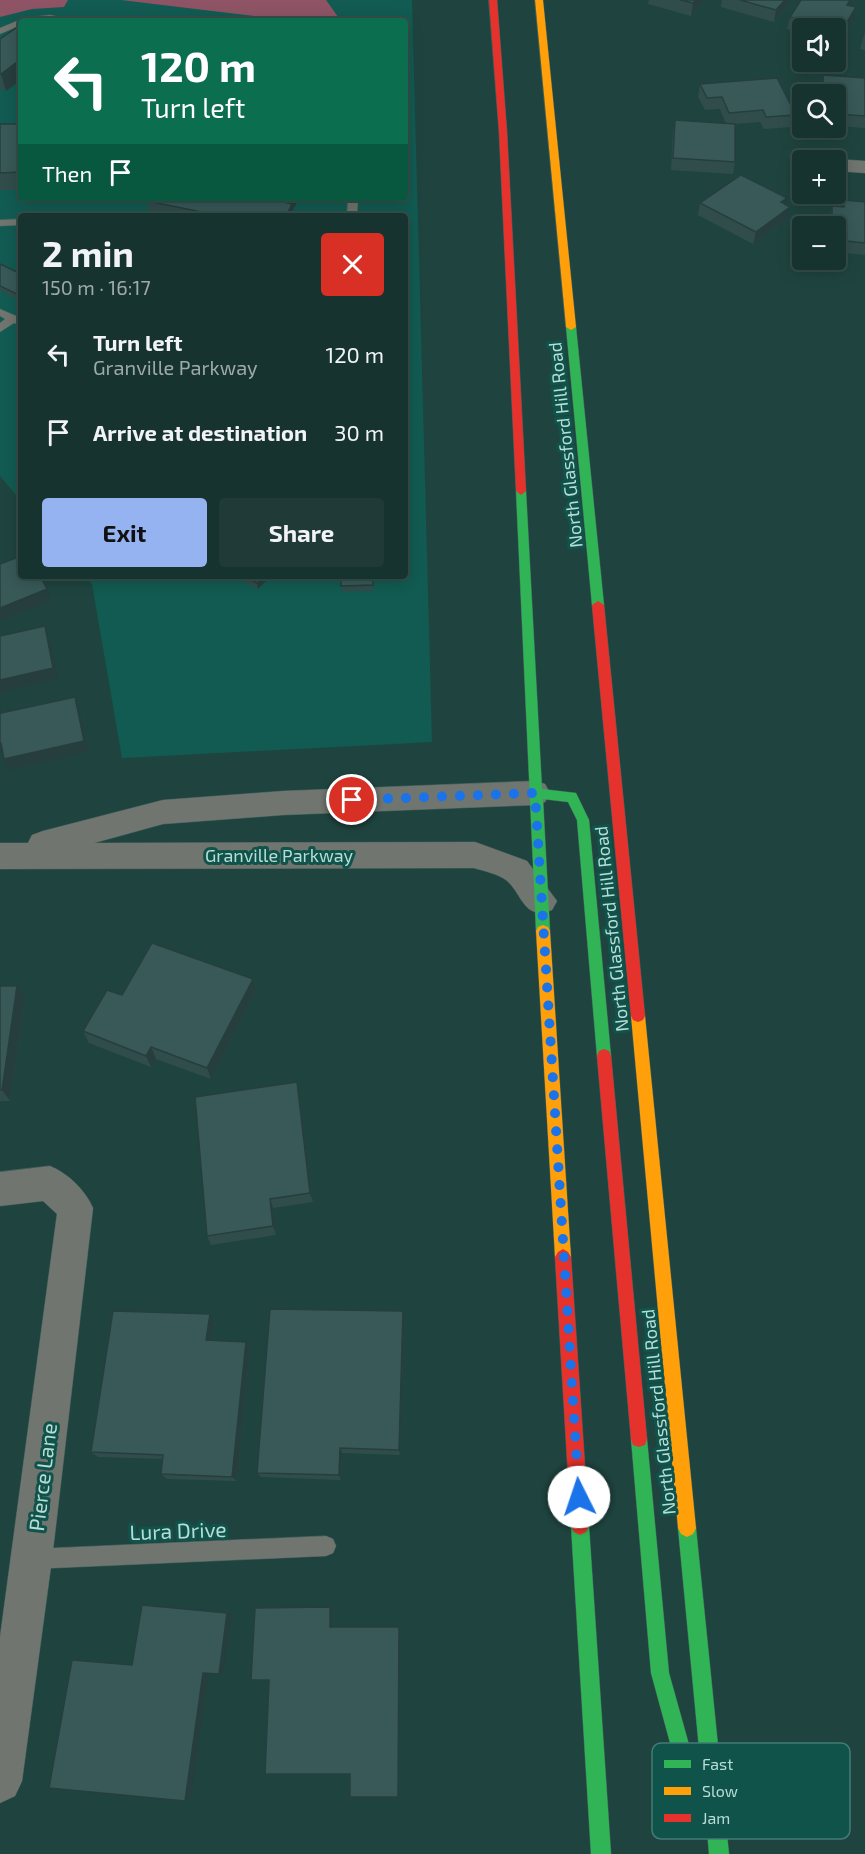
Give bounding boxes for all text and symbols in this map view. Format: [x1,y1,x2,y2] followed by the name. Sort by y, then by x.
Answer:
[792,18,846,270] map controls
[792,18,846,72] button: sound
[141,40,256,90] text: 120 m
[42,42,120,120] icon: left
[792,84,846,138] button: search
[141,91,245,123] text: Turn left
[792,150,846,204] button: +
[104,156,137,189] icon: arrive
[42,160,92,186] text: Then
[792,216,846,270] button: −
[42,231,134,274] text: 2 min
[321,233,384,296] button: close
[42,275,151,299] text: 150 m · 16:17
[93,329,182,355] text: Turn left
[42,338,75,371] icon: left
[325,341,384,367] text: 120 m
[543,341,587,549] street label: North Glassford Hill Road
[93,355,258,379] text: Granville Parkway
[42,416,75,449] icon: arrive
[93,419,307,445] text: Arrive at destination
[334,419,384,445] text: 30 m
[42,498,207,567] button: Exit
[219,498,384,567] button: Share
[326,774,377,825] pin
[335,783,368,816] icon: arrive
[589,825,633,1033] street label: North Glassford Hill Road
[205,844,354,866] street label: Granville Parkway
[636,1308,680,1516] street label: North Glassford Hill Road
[23,1421,61,1533] street label: Pierce Lane
[547,1465,611,1529] position arrow
[129,1516,227,1544] street label: Lura Drive
[652,1743,850,1839] legend
[702,1754,733,1773] text: Fast
[702,1781,738,1800] text: Slow
[702,1808,730,1827] text: Jam

